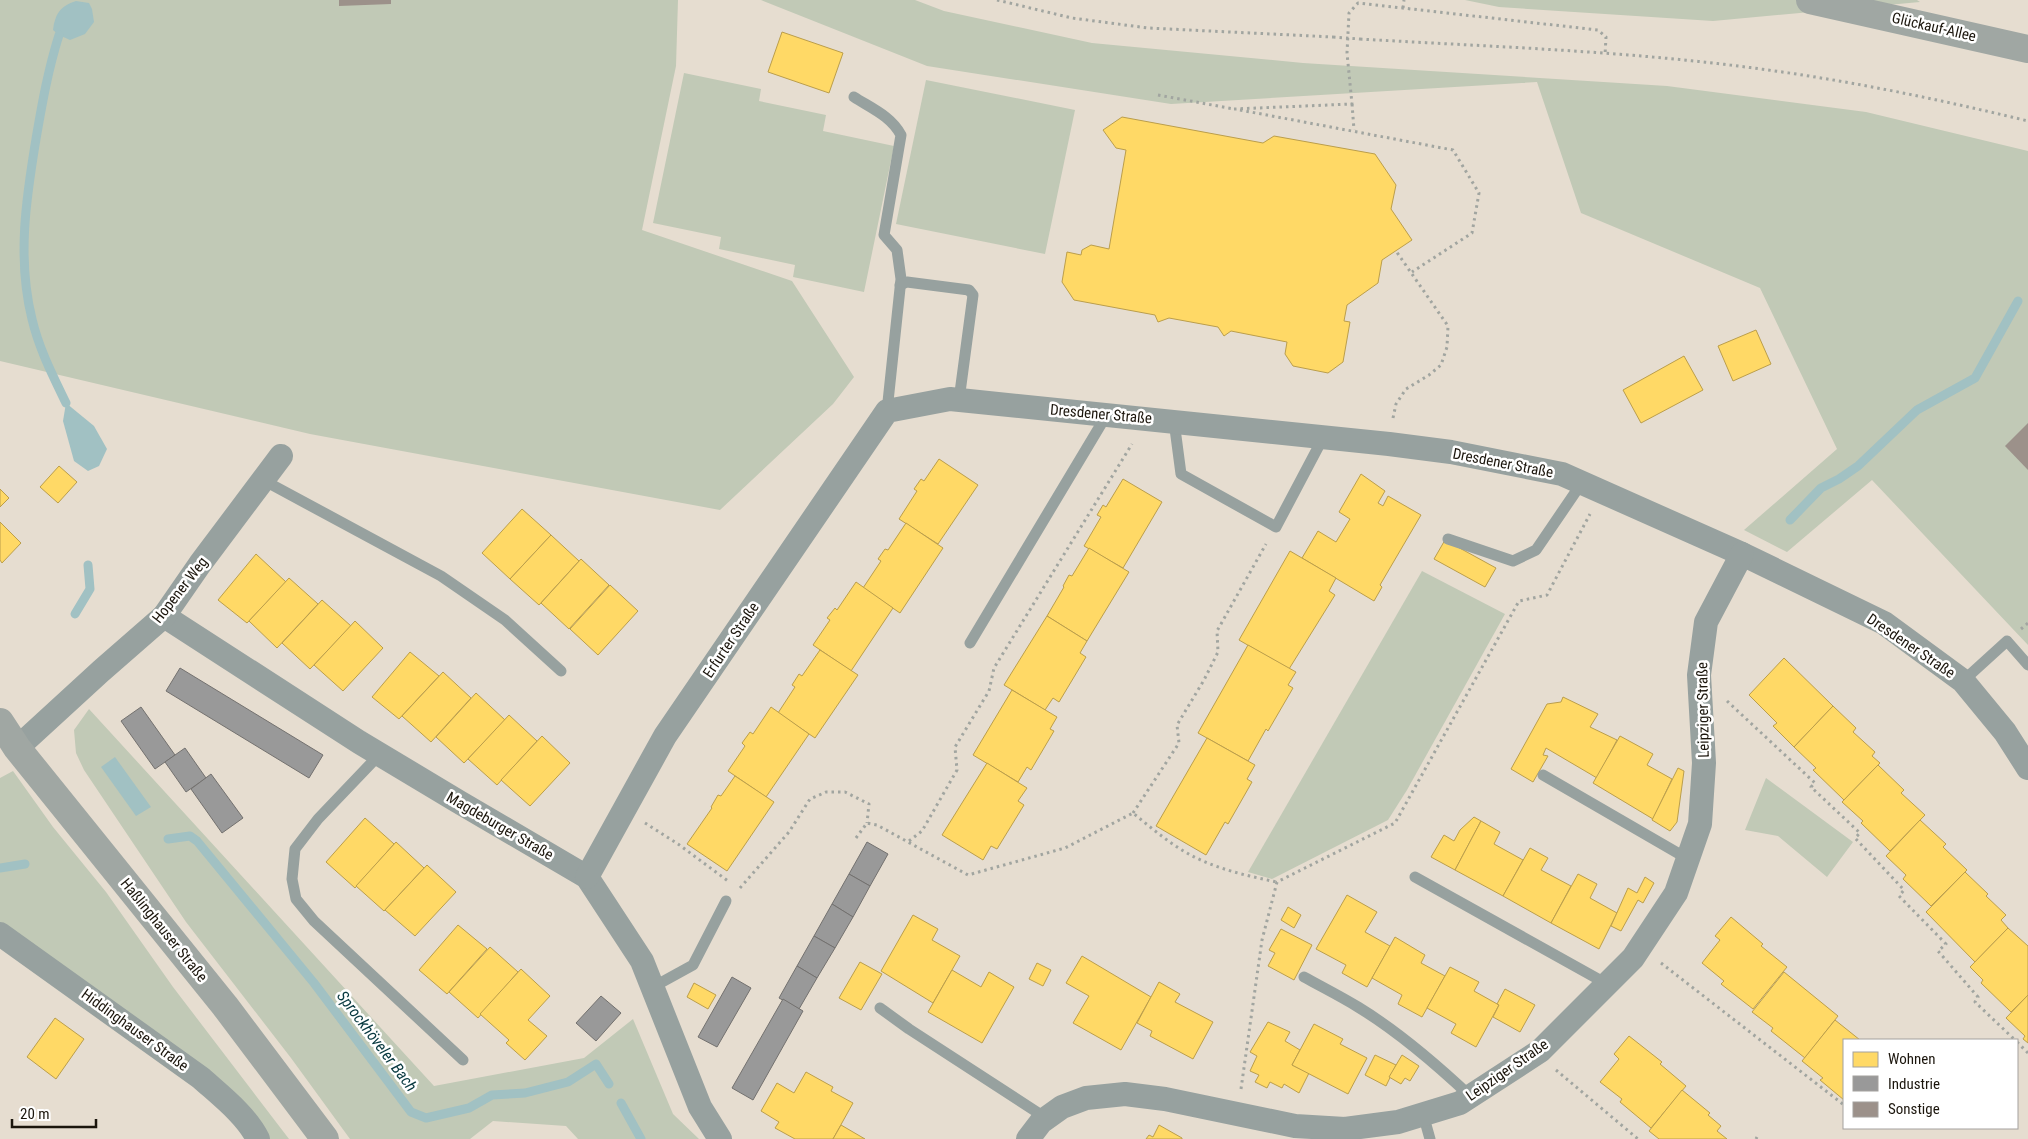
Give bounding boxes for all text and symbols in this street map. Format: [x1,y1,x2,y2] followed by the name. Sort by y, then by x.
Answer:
[1890,9,1978,45] street label: Glückauf-Allee
[1049,401,1153,427] street label: Dresdener Straße
[1451,444,1555,482] street label: Dresdener Straße
[149,553,211,627] street label: Hopener Weg
[699,599,763,681] street label: Erfurter Straße
[1864,610,1958,682] street label: Dresdener Straße
[1693,662,1713,758] street label: Leipziger Straße
[443,788,557,864] street label: Magdeburger Straße
[117,875,211,985] street label: Haßlinghauser Straße
[78,985,192,1075] street label: Hiddinghauser Straße
[333,987,421,1095] water label: Sprockhöveler Bach
[1463,1035,1551,1105] street label: Leipziger Straße
[1843,1039,2018,1129] legend
[1888,1050,1936,1068] text: Wohnen
[1888,1075,1940,1093] text: Industrie
[12,1096,96,1128] scale bar
[1888,1100,1940,1118] text: Sonstige
[20,1105,50,1123] text: 20 m

